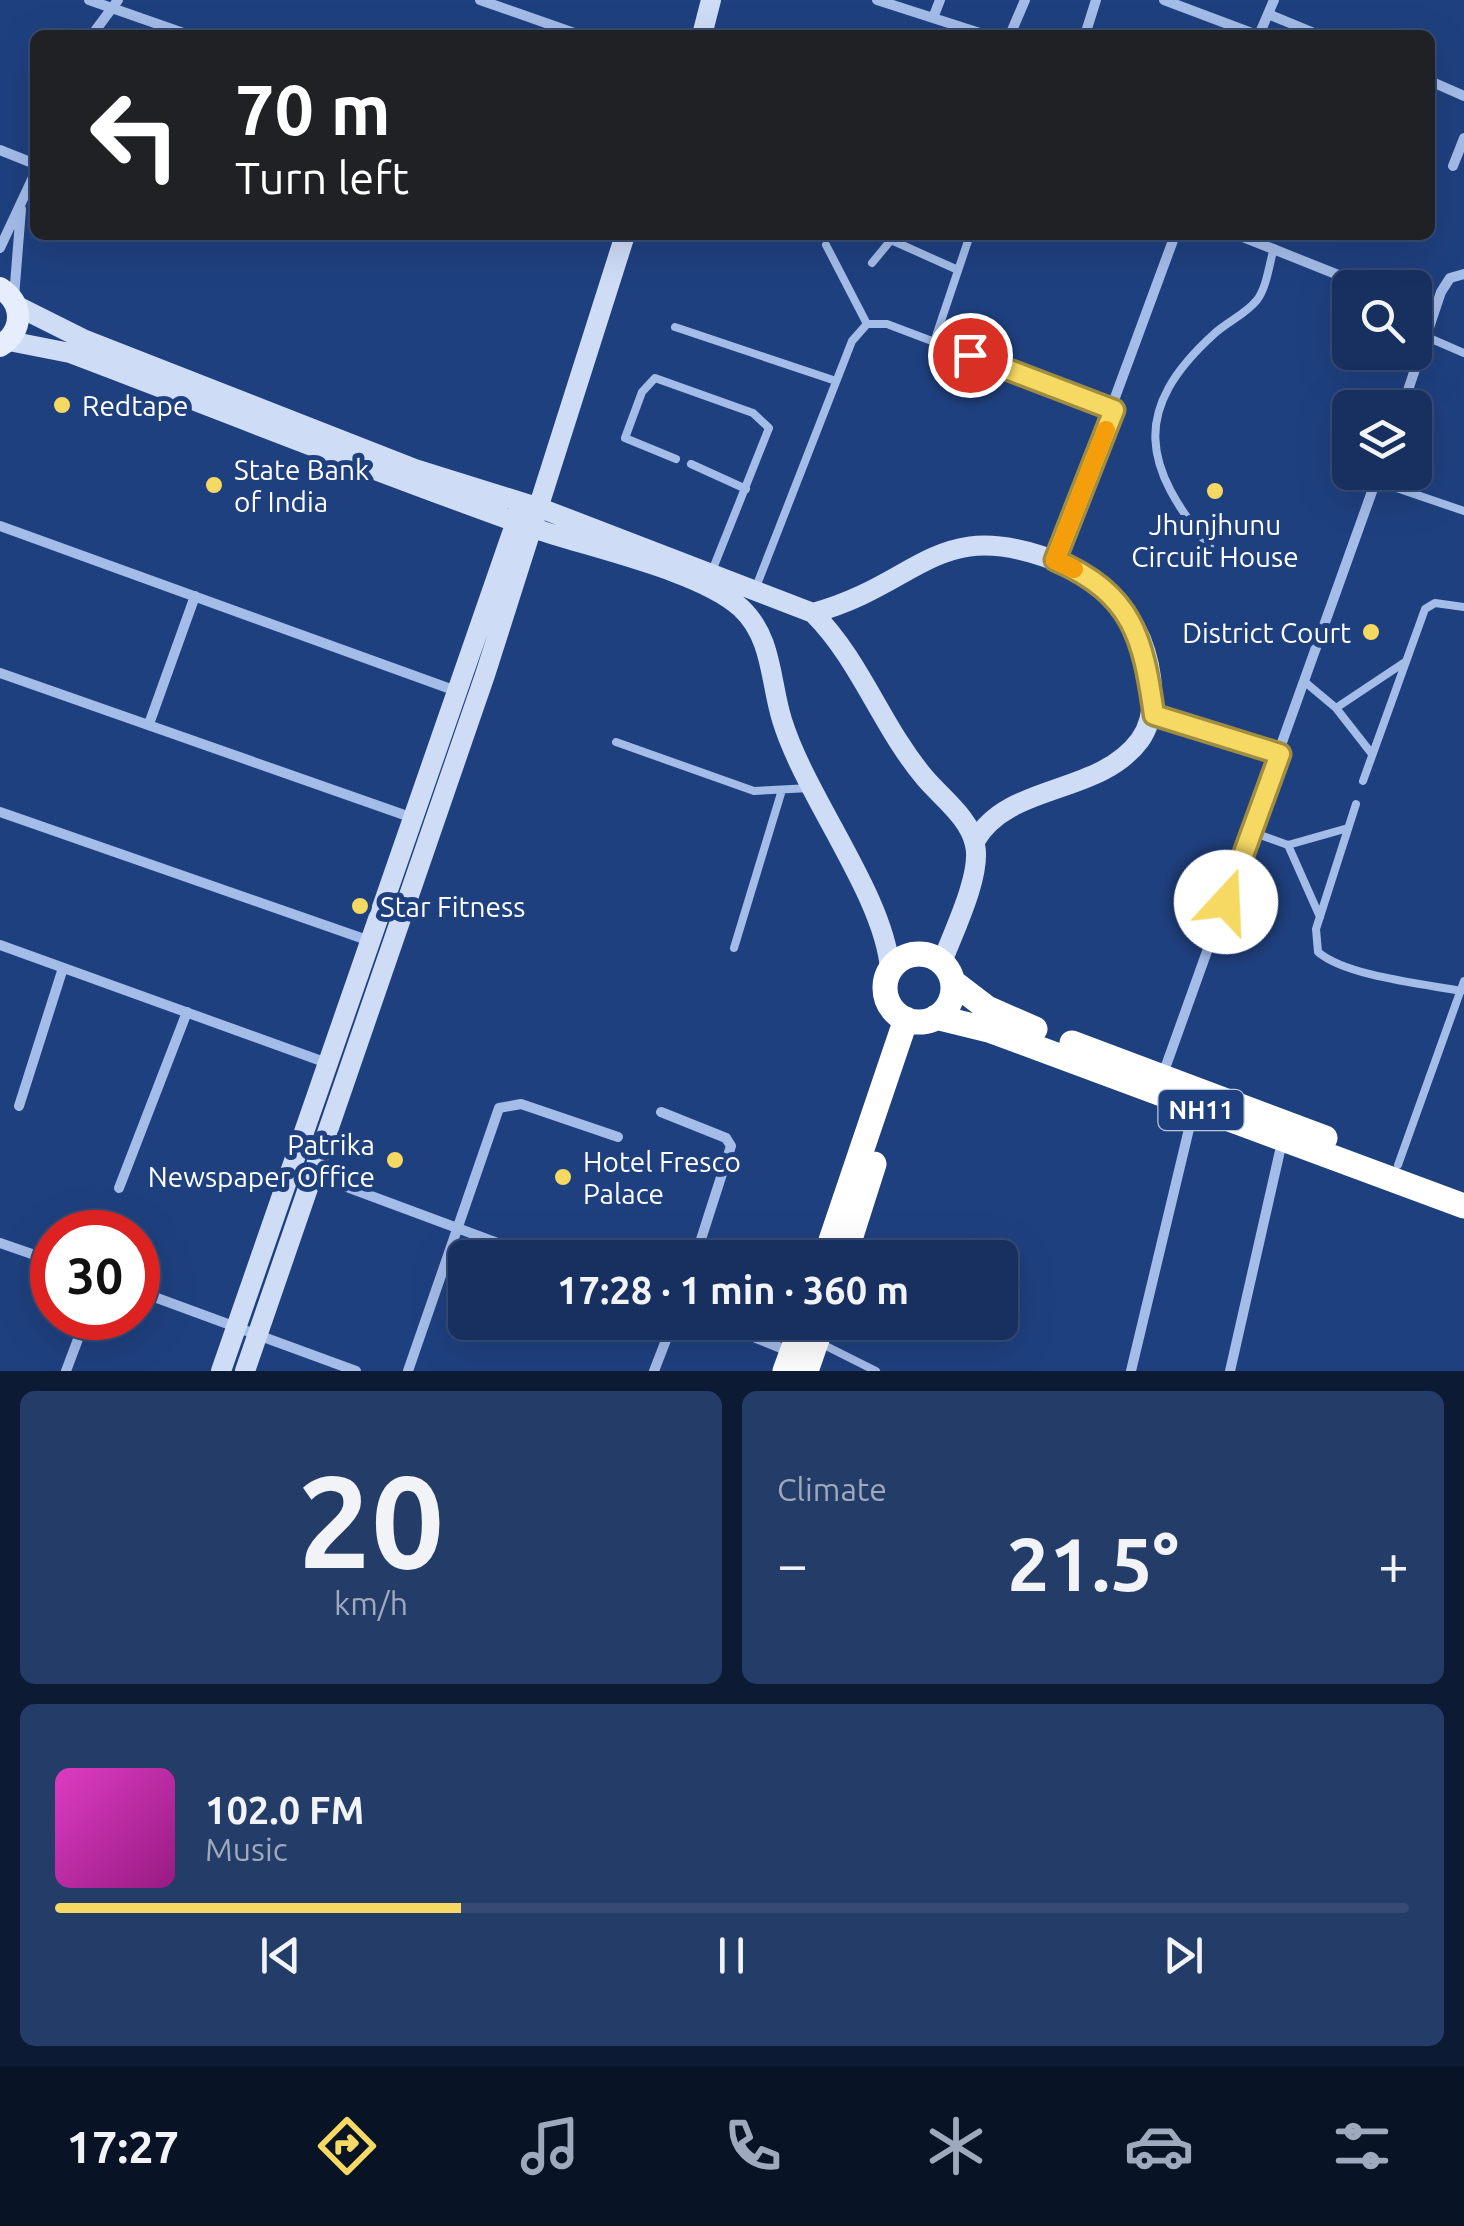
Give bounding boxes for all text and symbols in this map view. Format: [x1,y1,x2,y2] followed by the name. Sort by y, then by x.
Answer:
[70,70,200,200] icon: left
[235,70,391,148] text: 70 m
[235,152,409,203] text: Turn left
[1332,270,1432,490] map controls
[1332,270,1432,370] button: search
[928,313,1013,398] pin
[943,328,998,383] icon: arrive
[82,390,188,421] place label: Redtape
[1332,390,1432,490] button: layers
[51,394,73,416] marker: Redtape
[234,454,369,517] place label: State Bank of India
[203,474,225,496] marker: State Bank of India
[1204,480,1226,502] marker: Jhunjhunu Circuit House
[1131,509,1299,572] place label: Jhunjhunu Circuit House
[1182,617,1351,648] place label: District Court
[1360,621,1382,643] marker: District Court
[1174,850,1278,954] position arrow
[380,891,525,922] place label: Star Fitness
[349,895,371,917] marker: Star Fitness
[1158,1090,1244,1130] road number: NH11
[148,1129,375,1192] place label: Patrika Newspaper Office
[583,1146,741,1209] place label: Hotel Fresco Palace
[384,1149,406,1171] marker: Patrika Newspaper Office
[552,1166,574,1188] marker: Hotel Fresco Palace
[30,1210,160,1340] speed limit sign: 30
[557,1269,909,1311] text: 17:28 · 1 min · 360 m
[298,1447,444,1593] text: 20
[777,1471,887,1507] text: Climate
[1007,1521,1179,1605] text: 21.5°
[777,1533,808,1594] text: −
[1378,1533,1409,1594] text: +
[334,1585,408,1621] text: km/h
[205,1789,364,1831] text: 102.0 FM
[205,1831,288,1867] text: Music
[253,1928,308,1983] icon: previous
[704,1928,759,1983] icon: pause
[1156,1928,1211,1983] icon: next
[312,2111,382,2181] icon: directions
[515,2111,585,2181] icon: music
[718,2111,788,2181] icon: phone
[921,2111,991,2181] icon: climate
[1124,2111,1194,2181] icon: car
[1327,2111,1397,2181] icon: filters
[67,2121,179,2172] text: 17:27

